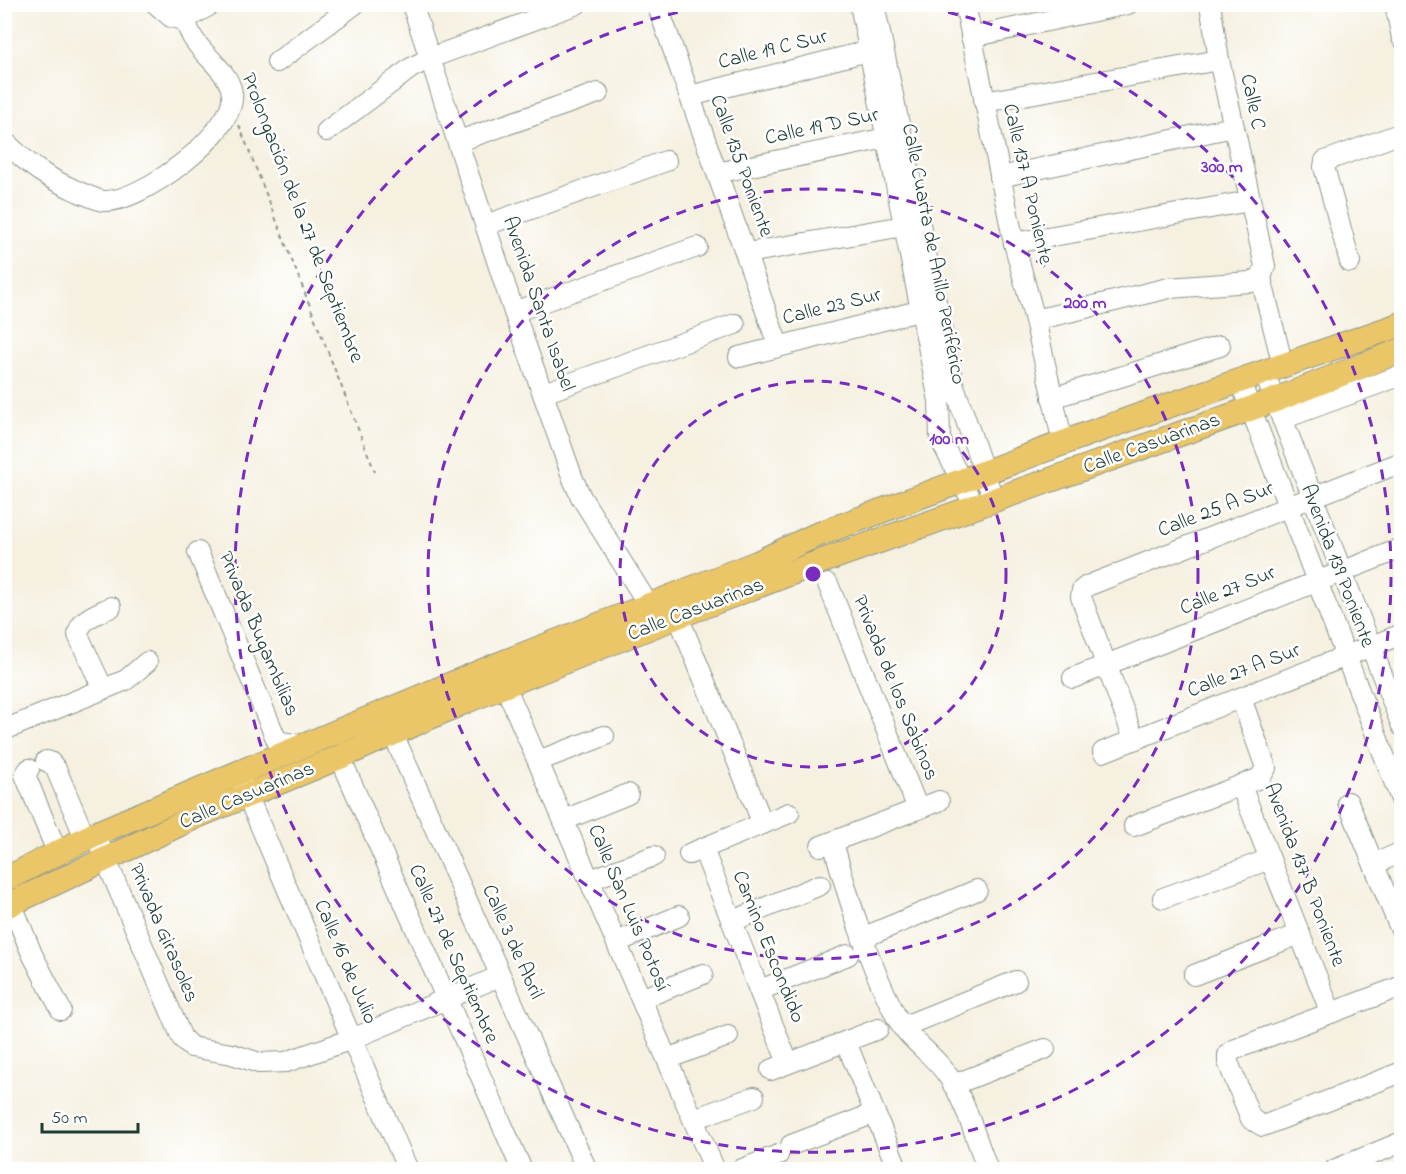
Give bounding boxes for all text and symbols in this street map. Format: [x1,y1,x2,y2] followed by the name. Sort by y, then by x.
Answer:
[715,22,831,78] street label: Calle 19 C Sur
[231,69,371,368] street label: Prolongación de la 27 de Septiembre
[1231,71,1273,133] street label: Calle C
[701,91,781,242] street label: Calle 135 Poniente
[762,100,882,154] street label: Calle 19 D Sur
[994,101,1060,268] street label: Calle 137 A Poniente
[893,121,973,387] street label: Calle Cuarta de Anillo Periférico
[1200,155,1243,181] text: 300 m
[494,212,582,396] street label: Avenida Santa Isabel
[779,280,885,334] street label: Calle 23 Sur
[1063,291,1107,317] text: 200 m
[1079,405,1225,483] street label: Calle Casuarinas
[929,427,969,453] text: 100 m
[1153,474,1279,546] street label: Calle 25 A Sur
[1292,480,1382,653] street label: Avenida 139 Poniente
[208,547,306,722] street label: Privada Bugambilias
[1176,558,1281,624] street label: Calle 27 Sur
[803,564,823,584] centre of rings
[623,570,769,650] street label: Calle Casuarinas
[844,591,946,785] street label: Privada de los Sabinos
[1183,635,1305,706] street label: Calle 27 A Sur
[175,754,319,838] street label: Calle Casuarinas
[1255,779,1353,972] street label: Avenida 137 B Poniente
[579,820,677,996] street label: Calle San Luis Potosí
[120,859,206,1007] street label: Privada Girasoles
[400,860,506,1049] street label: Calle 27 de Septiembre
[724,866,812,1028] street label: Camino Escondido
[473,880,551,1004] street label: Calle 3 de Abril
[305,895,385,1029] street label: Calle 16 de Julio
[42,1096,138,1134] scale bar
[51,1106,88,1132] text: 50 m

